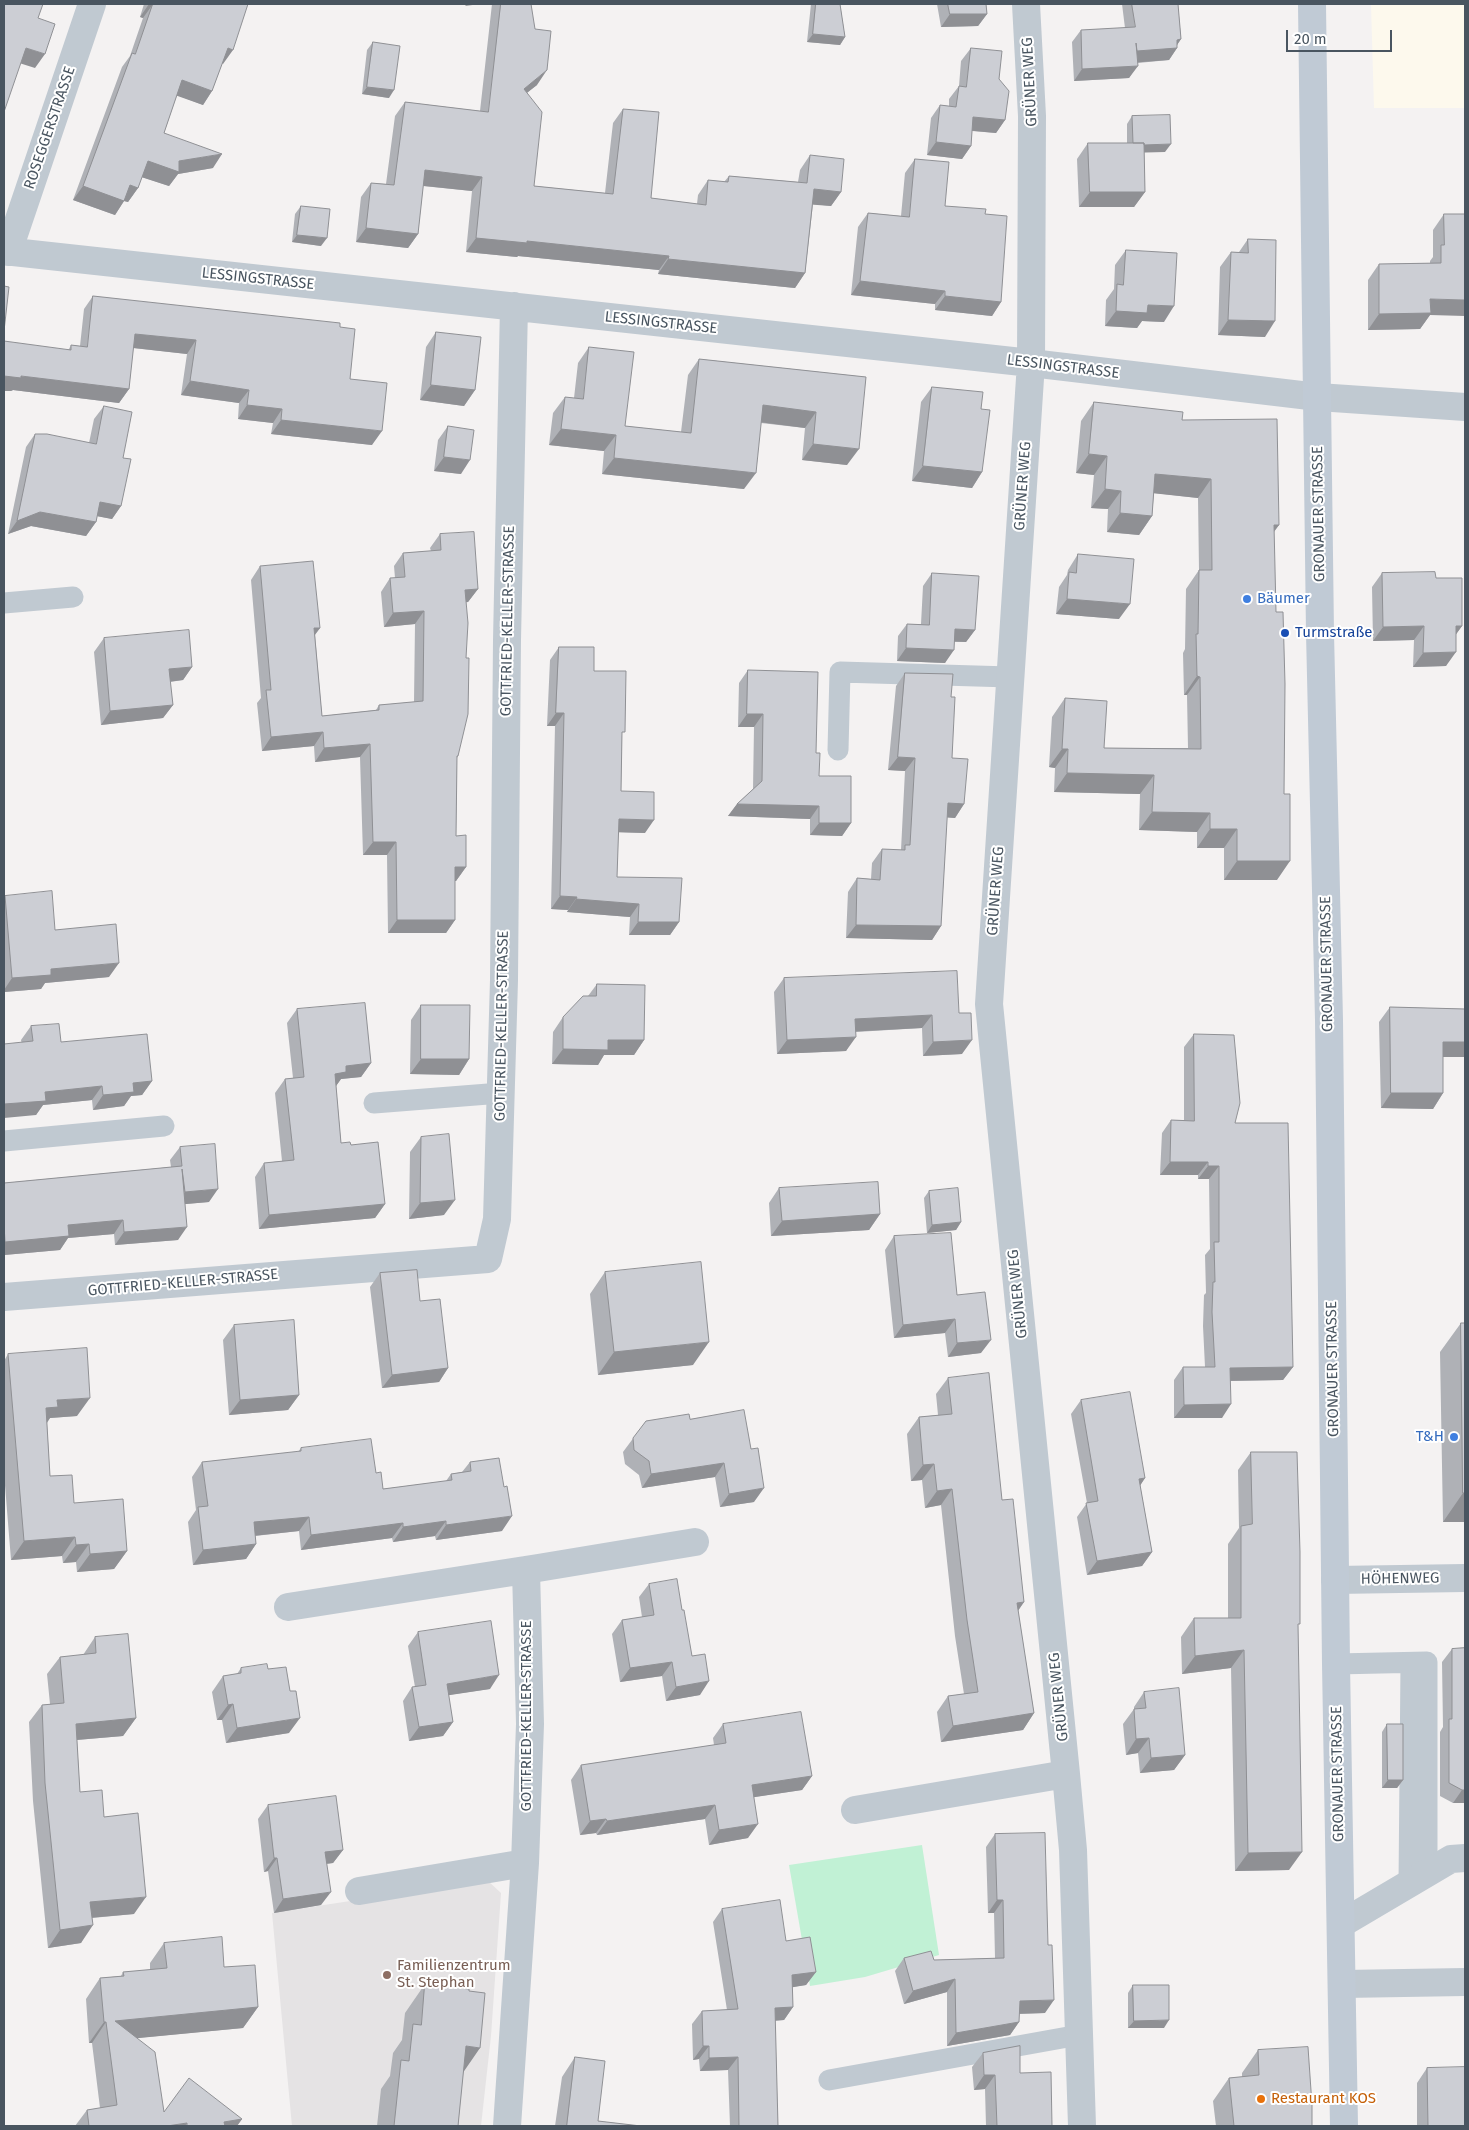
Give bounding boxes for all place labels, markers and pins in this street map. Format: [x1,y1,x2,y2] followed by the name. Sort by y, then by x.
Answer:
[1257,590,1310,608] place label: Bäumer
[1241,593,1253,605] marker: Bäumer
[1295,624,1372,642] place label: Turmstraße
[1279,627,1291,639] marker: Turmstraße
[1416,1428,1444,1446] place label: T&H
[1448,1431,1460,1443] marker: T&H
[397,1957,511,1992] place label: Familienzentrum St. Stephan
[381,1969,393,1981] marker: Familienzentrum St. Stephan
[1271,2090,1376,2108] place label: Restaurant KOS
[1255,2093,1267,2105] marker: Restaurant KOS

